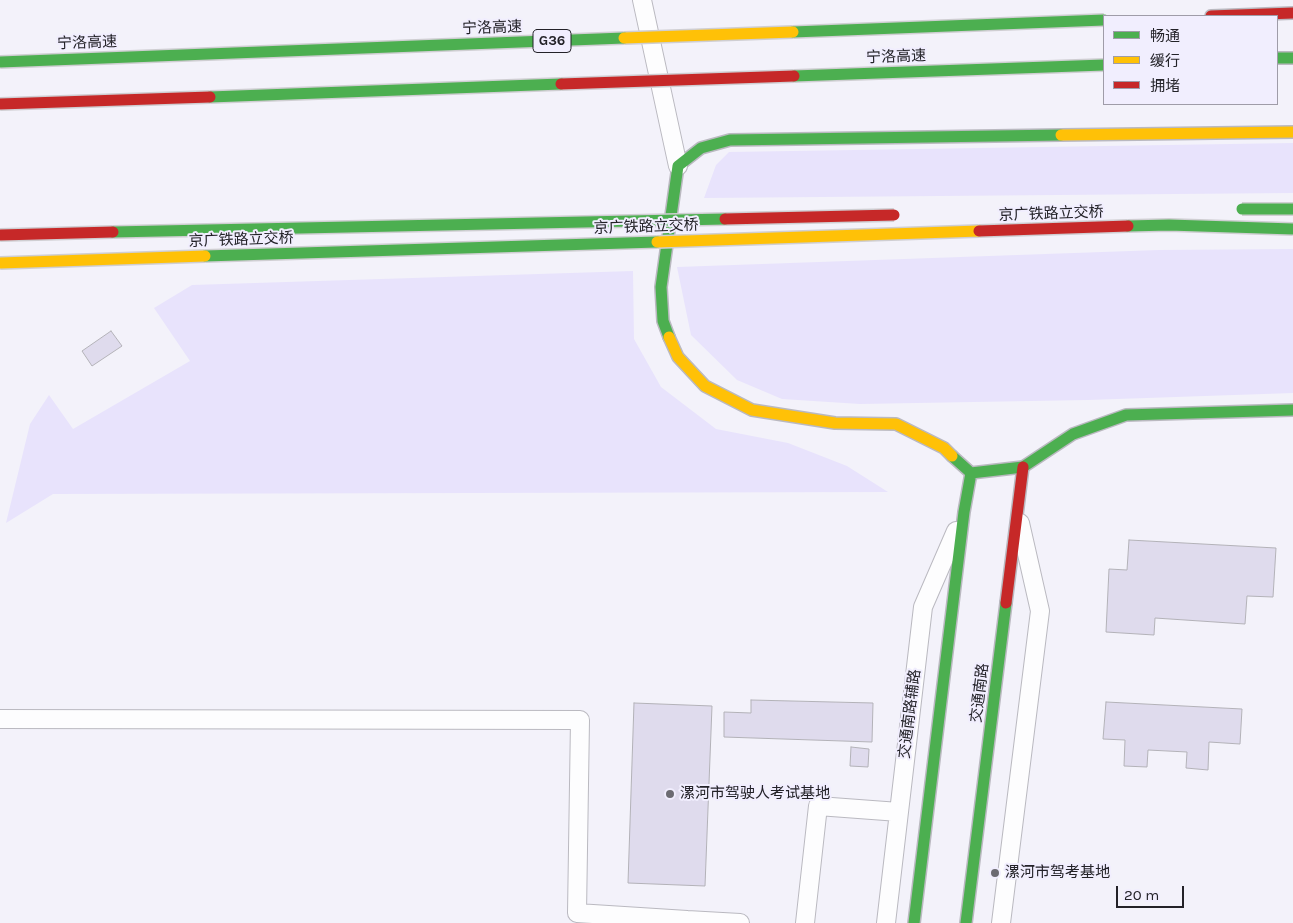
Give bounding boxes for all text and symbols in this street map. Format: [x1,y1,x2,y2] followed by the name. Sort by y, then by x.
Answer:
[1103,15,1278,105] legend
[462,18,522,38] street label: 宁洛高速
[1150,27,1180,45] text: 畅通
[533,29,571,52] road number: G36
[57,33,117,53] street label: 宁洛高速
[866,47,926,67] street label: 宁洛高速
[1150,52,1180,70] text: 缓行
[1150,77,1180,95] text: 拥堵
[998,203,1104,225] street label: 京广铁路立交桥
[593,216,699,238] street label: 京广铁路立交桥
[188,229,294,251] street label: 京广铁路立交桥
[967,662,993,724] street label: 交通南路
[896,668,924,760] street label: 交通南路辅路
[680,785,830,803] place label: 漯河市驾驶人考试基地
[664,788,676,800] marker: 漯河市驾驶人考试基地
[1005,864,1110,882] place label: 漯河市驾考基地
[989,867,1001,879] marker: 漯河市驾考基地
[1118,876,1186,908] scale bar
[1124,886,1159,904] text: 20 m

